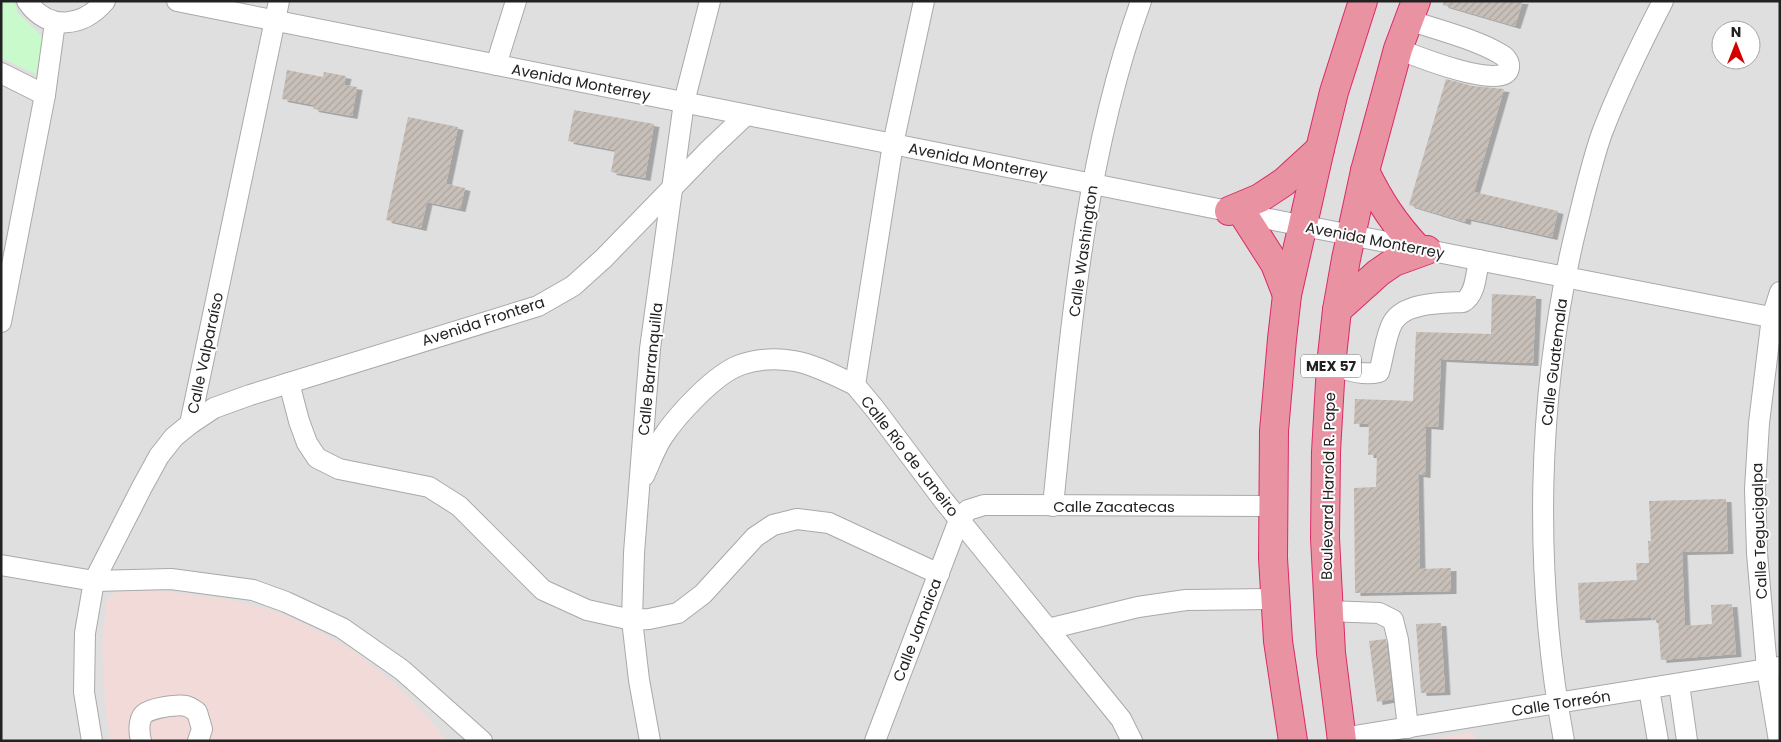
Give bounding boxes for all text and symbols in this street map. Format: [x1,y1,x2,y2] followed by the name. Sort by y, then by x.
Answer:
[1711,20,1761,70] north arrow
[1731,22,1741,42] text: N
[510,58,653,106] street label: Avenida Monterrey
[907,137,1050,185] street label: Avenida Monterrey
[1063,184,1103,318] street label: Calle Washington
[1304,216,1447,264] street label: Avenida Monterrey
[182,290,228,416] street label: Calle Valparaíso
[419,291,547,351] street label: Avenida Frontera
[1536,297,1572,427] street label: Calle Guatemala
[633,301,667,437] street label: Calle Barranquilla
[1301,354,1361,378] road number: MEX 57
[856,391,964,521] street label: Calle Río de Janeiro
[1316,392,1340,580] street label: Boulevard Harold R. Pape
[1746,462,1772,600] street label: Calle Tegucigalpa
[1053,496,1175,517] street label: Calle Zacatecas
[888,575,946,685] street label: Calle Jamaica
[1510,685,1612,721] street label: Calle Torreón

